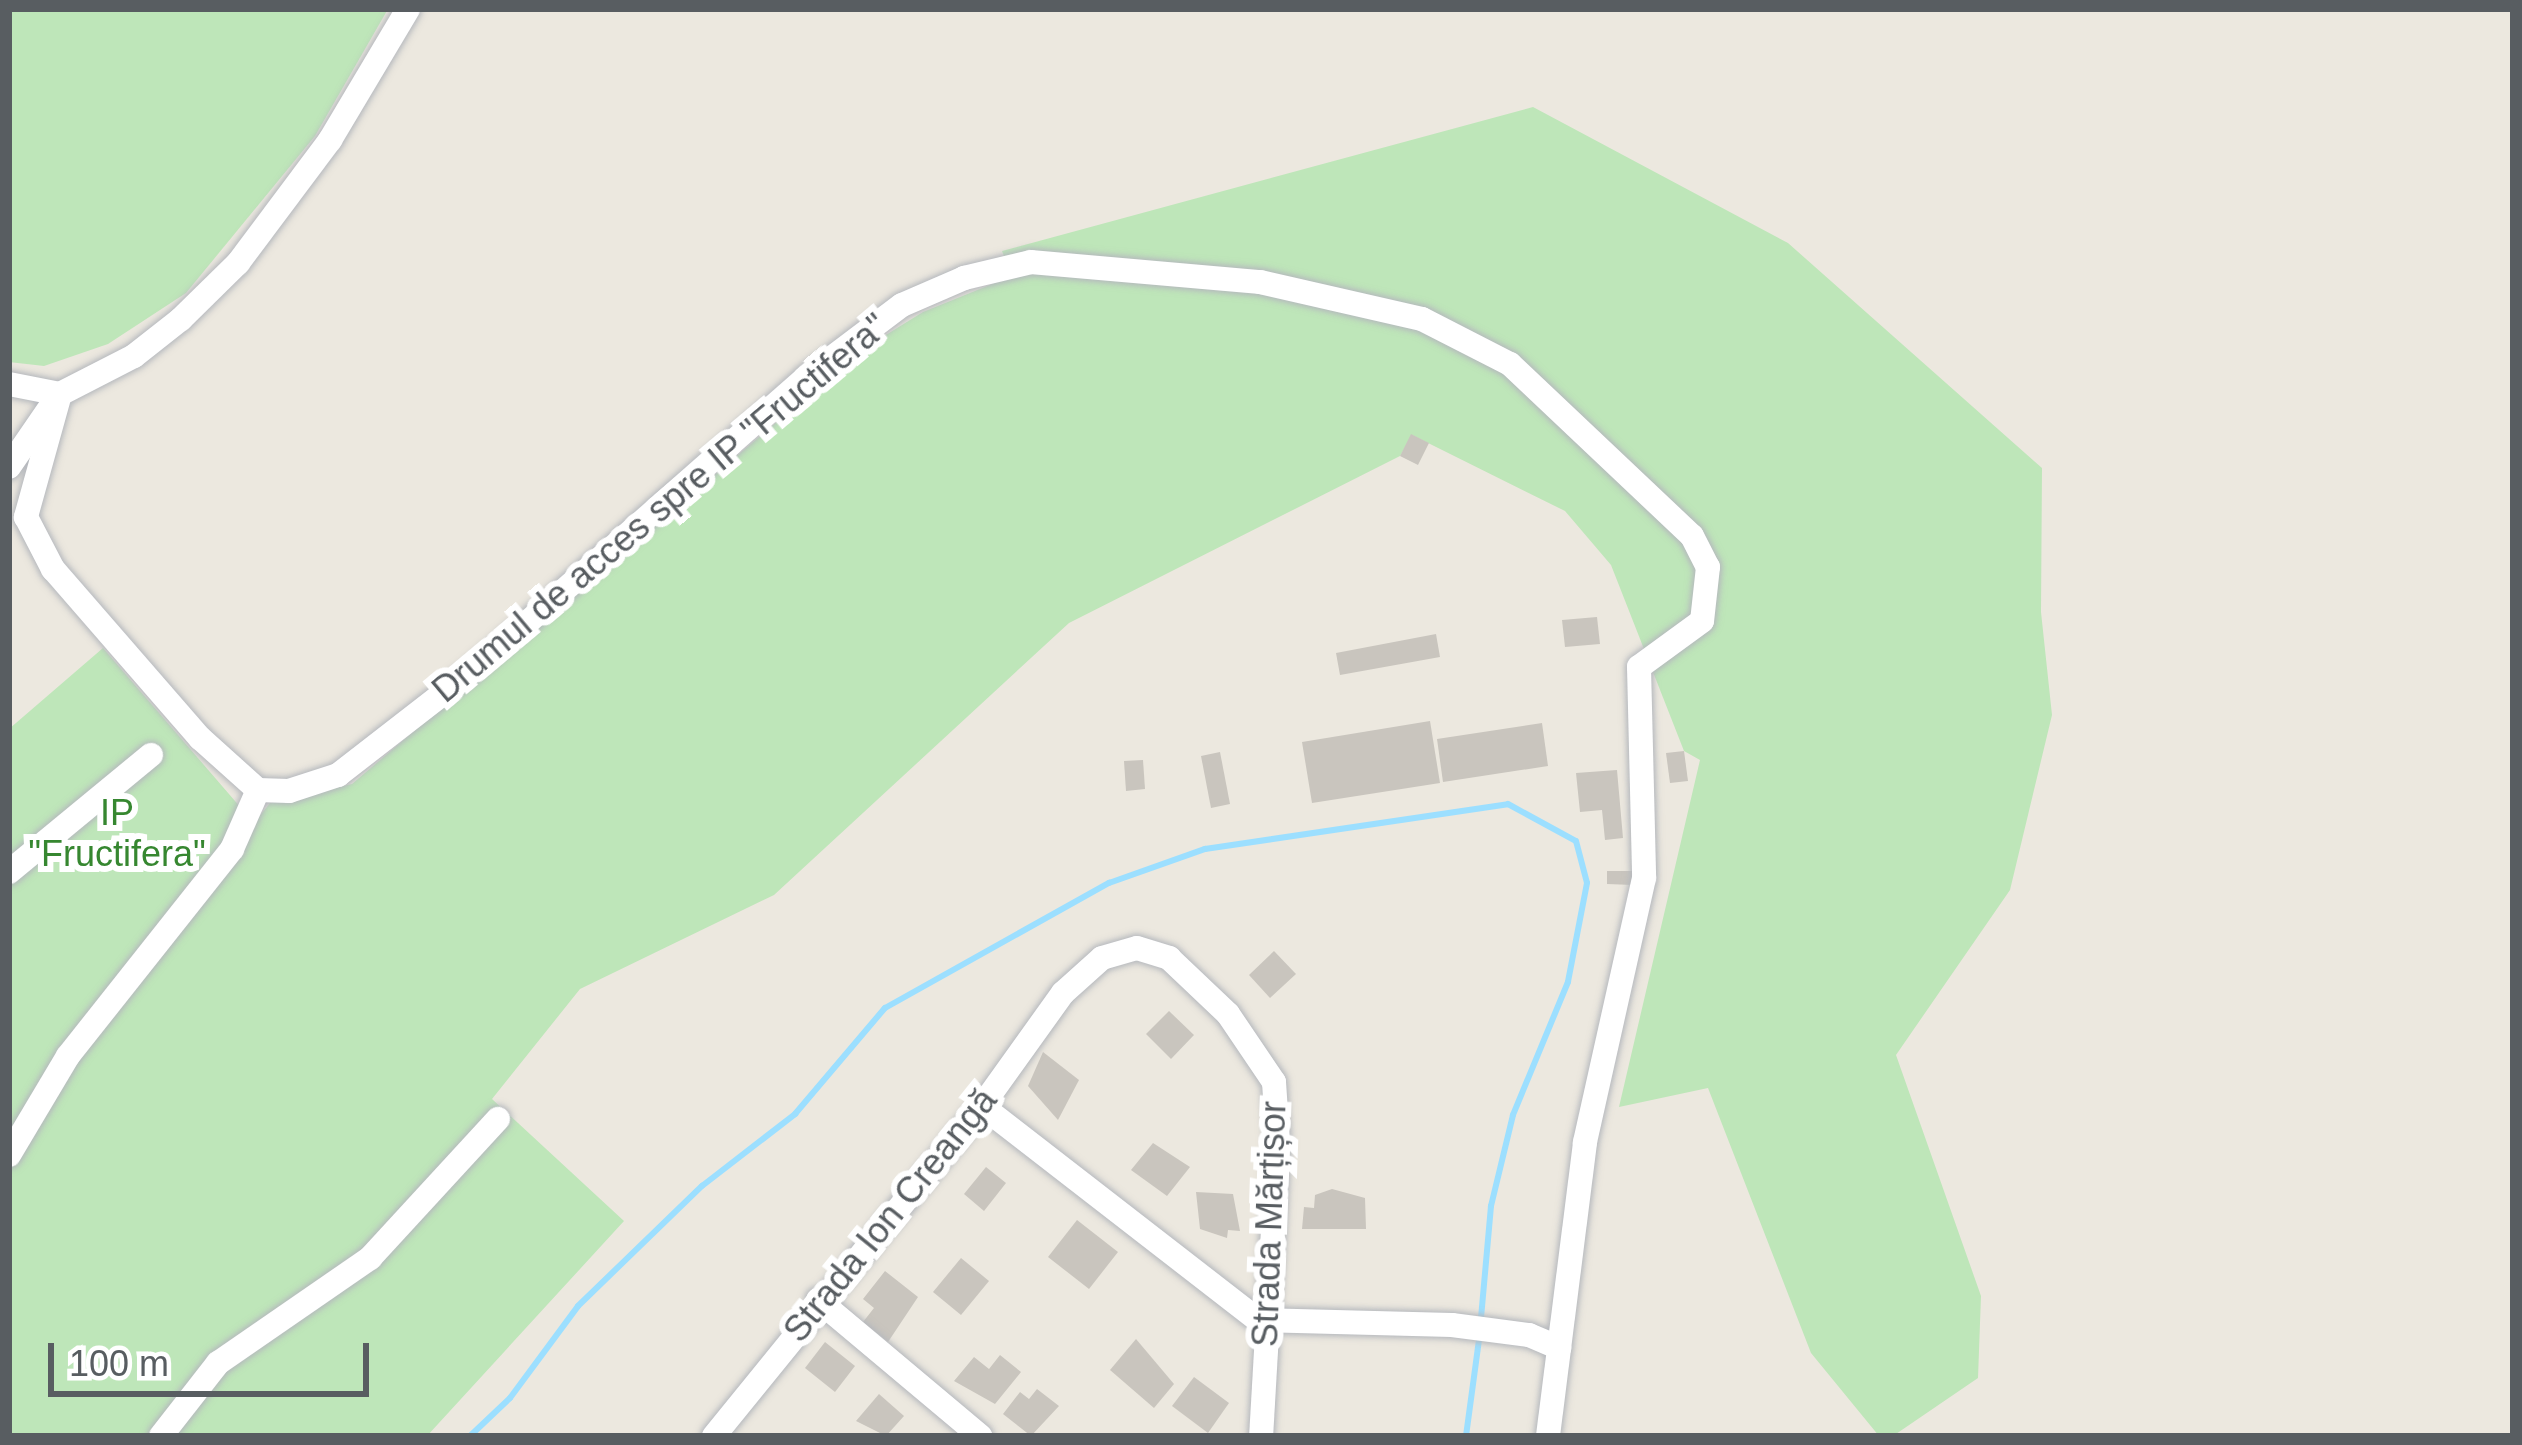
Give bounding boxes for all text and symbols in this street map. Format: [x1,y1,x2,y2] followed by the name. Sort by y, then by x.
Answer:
[423,304,897,712] street label: Drumul de acces spre IP "Fructifera"
[28,790,206,875] park label: IP "Fructifera"
[774,1079,1006,1351] street label: Strada Ion Creangă
[1243,1100,1295,1348] street label: Strada Mărțișor
[54,1319,375,1393] scale bar
[69,1343,169,1384] text: 100 m

